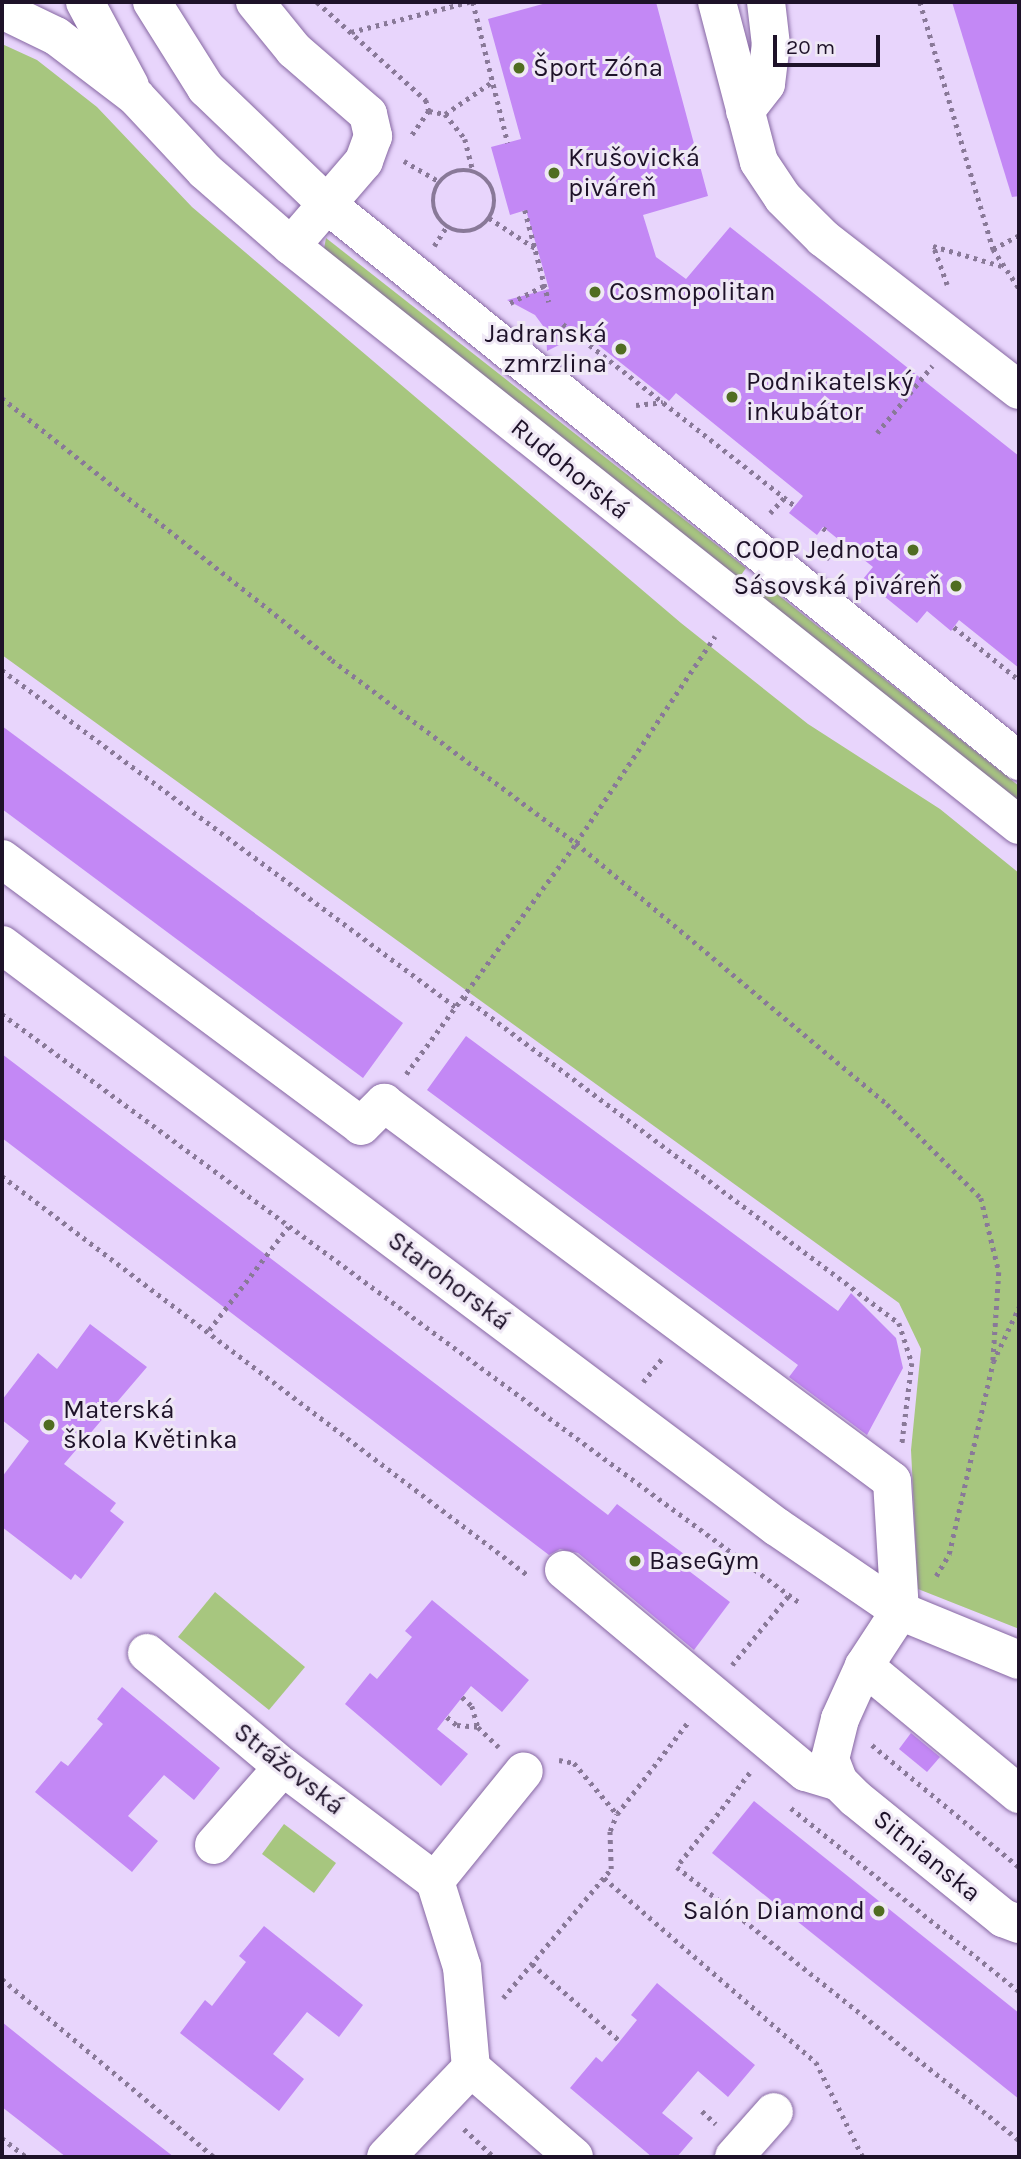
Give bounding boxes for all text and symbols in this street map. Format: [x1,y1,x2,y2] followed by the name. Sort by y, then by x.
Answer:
[776,21,883,65] scale bar
[786,35,835,59] text: 20 m
[533,52,663,84] place label: Šport Zóna
[511,60,527,76] marker: Šport Zóna
[568,142,700,204] place label: Krušovická piváreň
[546,165,562,181] marker: Krušovická piváreň
[609,276,776,308] place label: Cosmopolitan
[587,284,603,300] marker: Cosmopolitan
[485,318,607,380] place label: Jadranská zmrzlina
[613,341,629,357] marker: Jadranská zmrzlina
[746,366,913,428] place label: Podnikatelský inkubátor
[724,389,740,405] marker: Podnikatelský inkubátor
[505,412,635,526] street label: Rudohorská
[736,534,899,566] place label: COOP Jednota
[905,542,921,558] marker: COOP Jednota
[733,570,942,602] place label: Sásovská piváreň
[948,578,964,594] marker: Sásovská piváreň
[382,1225,516,1337] street label: Starohorská
[63,1394,238,1456] place label: Materská škola Květinka
[41,1417,57,1433] marker: Materská škola Květinka
[649,1545,760,1577] place label: BaseGym
[627,1553,643,1569] marker: BaseGym
[228,1716,350,1822] street label: Strážovská
[867,1803,987,1909] street label: Sitnianska
[683,1895,865,1927] place label: Salón Diamond
[871,1903,887,1919] marker: Salón Diamond

